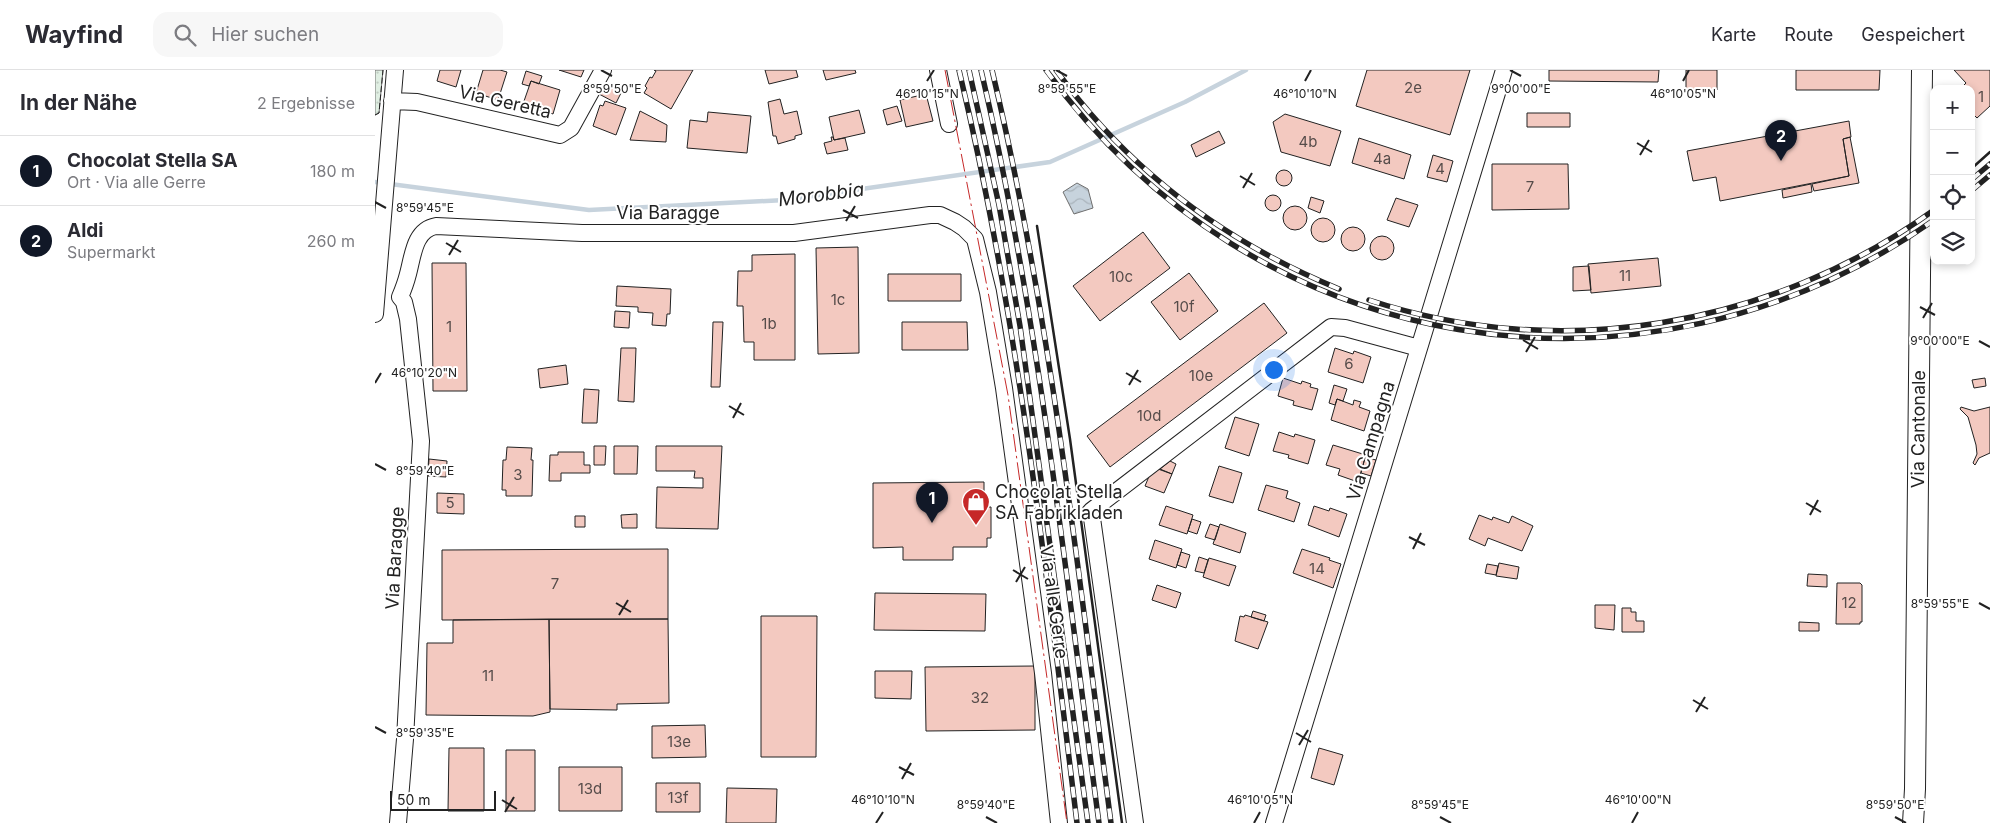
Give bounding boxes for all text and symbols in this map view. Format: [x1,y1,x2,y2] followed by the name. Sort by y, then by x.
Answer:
[153,12,503,57] search box
[25,20,123,49] text: Wayfind
[171,21,199,49] icon: search
[211,23,319,46] text: Hier suchen
[1711,24,1756,45] text: Karte
[1784,24,1833,45] text: Route
[1861,24,1965,45] text: Gespeichert
[1404,78,1422,97] house number: 2e
[457,81,553,122] street label: Via Geretta
[583,81,641,96] text: 8°59'50"E
[1038,81,1096,96] text: 8°59'55"E
[1491,81,1551,96] text: 9°00'00"E
[1930,85,1975,265] map controls
[1930,85,1975,130] button: +
[895,86,959,101] text: 46°10'15"N
[1273,86,1337,101] text: 46°10'10"N
[1650,86,1716,101] text: 46°10'05"N
[1978,87,1984,106] house number: 1
[20,90,137,115] text: In der Nähe
[257,93,355,113] text: 2 Ergebnisse
[1765,120,1797,161] pin: 2
[1930,130,1975,175] button: −
[1299,132,1317,151] house number: 4b
[67,149,238,172] text: Chocolat Stella SA
[1373,149,1391,168] house number: 4a
[1435,159,1445,178] house number: 4
[33,161,39,181] text: 1
[310,161,355,181] text: 180 m
[67,172,206,192] text: Ort · Via alle Gerre
[1930,175,1975,220] button: locate
[1526,177,1534,196] house number: 7
[777,178,866,211] water label: Morobbia
[396,200,454,215] text: 8°59'45"E
[616,202,720,223] street label: Via Baragge
[67,219,103,242] text: Aldi
[1930,220,1975,265] button: layers
[31,231,41,251] text: 2
[307,231,355,251] text: 260 m
[67,242,155,262] text: Supermarkt
[1619,266,1631,285] house number: 11
[1109,267,1133,286] house number: 10c
[831,290,845,309] house number: 1c
[1173,297,1195,316] house number: 10f
[761,314,777,333] house number: 1b
[446,317,452,336] house number: 1
[1910,333,1970,348] text: 9°00'00"E
[1344,354,1354,373] house number: 6
[1261,357,1287,383] your location
[391,365,457,380] text: 46°10'20"N
[1189,366,1213,385] house number: 10e
[1907,370,1929,488] street label: Via Cantonale
[1342,378,1399,503] street label: Via Campagna
[1137,406,1161,425] house number: 10d
[396,463,454,478] text: 8°59'40"E
[513,465,523,484] house number: 3
[995,481,1123,523] place label: Chocolat Stella SA Fabrikladen
[916,482,948,523] pin: 1
[961,487,991,526] shop icon: Chocolat Stella SA Fabrikladen
[445,493,455,512] house number: 5
[381,506,408,610] street label: Via Baragge
[1036,544,1073,660] street label: Via alle Gerre
[1309,559,1325,578] house number: 14
[551,574,559,593] house number: 7
[1841,593,1857,612] house number: 12
[1911,596,1969,611] text: 8°59'55"E
[482,666,494,685] house number: 11
[971,688,989,707] house number: 32
[396,725,454,740] text: 8°59'35"E
[667,732,691,751] house number: 13e
[578,779,602,798] house number: 13d
[390,788,496,811] scale bar
[668,788,689,807] house number: 13f
[397,791,431,808] text: 50 m
[851,792,915,807] text: 46°10'10"N
[1227,792,1293,807] text: 46°10'05"N
[1605,792,1671,807] text: 46°10'00"N
[957,797,1015,812] text: 8°59'40"E
[1411,797,1469,812] text: 8°59'45"E
[1866,797,1924,812] text: 8°59'50"E

